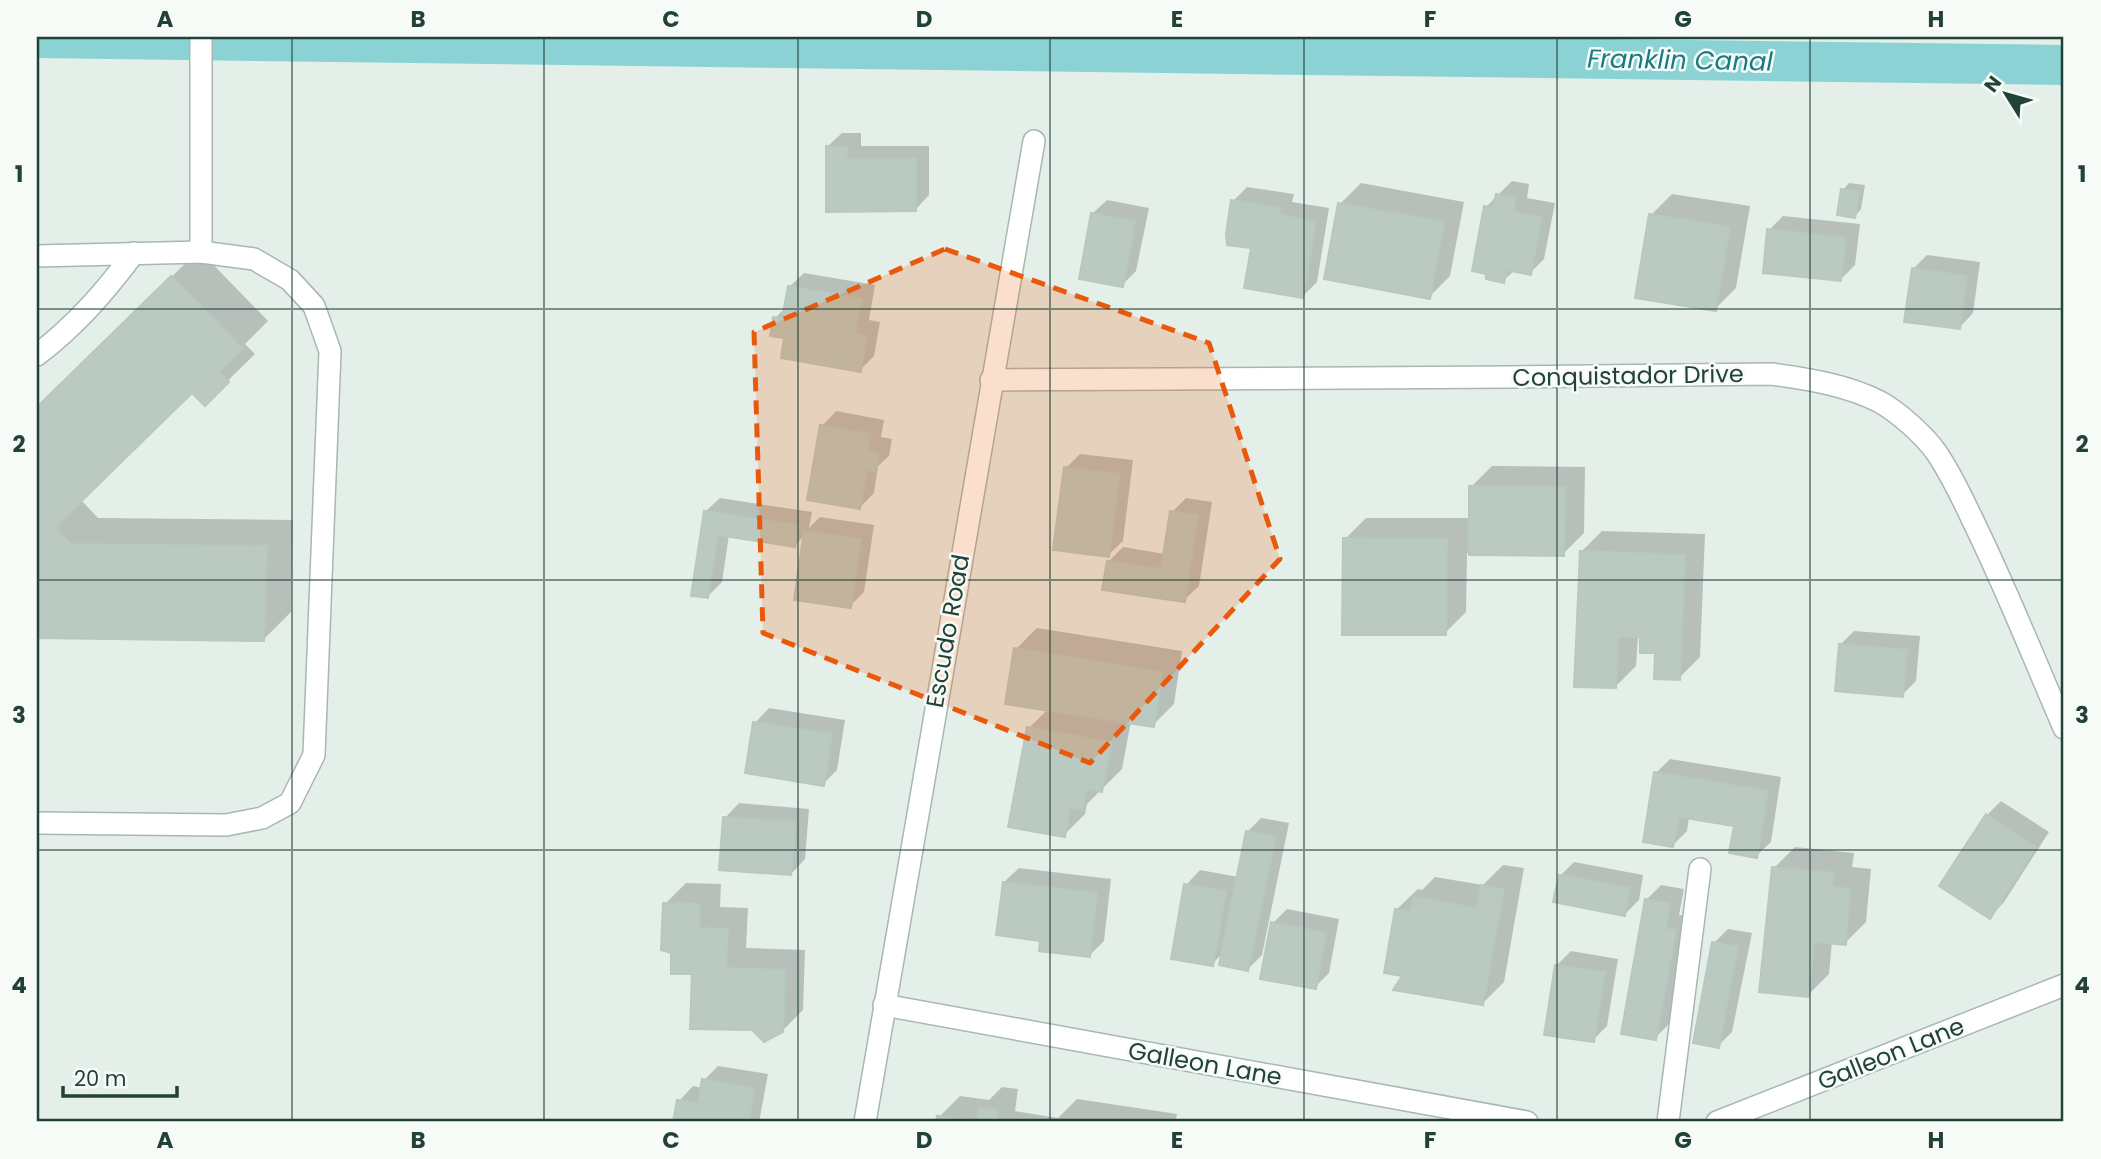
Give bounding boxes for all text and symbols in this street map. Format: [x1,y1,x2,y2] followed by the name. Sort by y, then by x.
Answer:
[157,3,174,35] text: A
[410,3,426,35] text: B
[662,3,680,35] text: C
[916,3,932,35] text: D
[1171,3,1183,35] text: E
[1424,3,1436,35] text: F
[1674,3,1692,35] text: G
[1928,3,1944,35] text: H
[1587,40,1774,80] water label: Franklin Canal
[1972,60,2042,130] north arrow
[1978,70,2008,98] text: N
[15,158,23,190] text: 1
[2078,158,2086,190] text: 1
[1512,357,1744,394] street label: Conquistador Drive
[12,428,26,460] text: 2
[2075,428,2089,460] text: 2
[918,552,977,710] street label: Escudo Road
[12,699,26,731] text: 3
[2075,699,2089,731] text: 3
[11,969,27,1001] text: 4
[2074,969,2090,1001] text: 4
[1813,1009,1969,1098] street label: Galleon Lane
[1126,1034,1285,1093] street label: Galleon Lane
[63,1054,177,1098] scale bar
[74,1064,127,1093] text: 20 m
[157,1124,174,1156] text: A
[410,1124,426,1156] text: B
[662,1124,680,1156] text: C
[916,1124,932,1156] text: D
[1171,1124,1183,1156] text: E
[1424,1124,1436,1156] text: F
[1674,1124,1692,1156] text: G
[1928,1124,1944,1156] text: H

